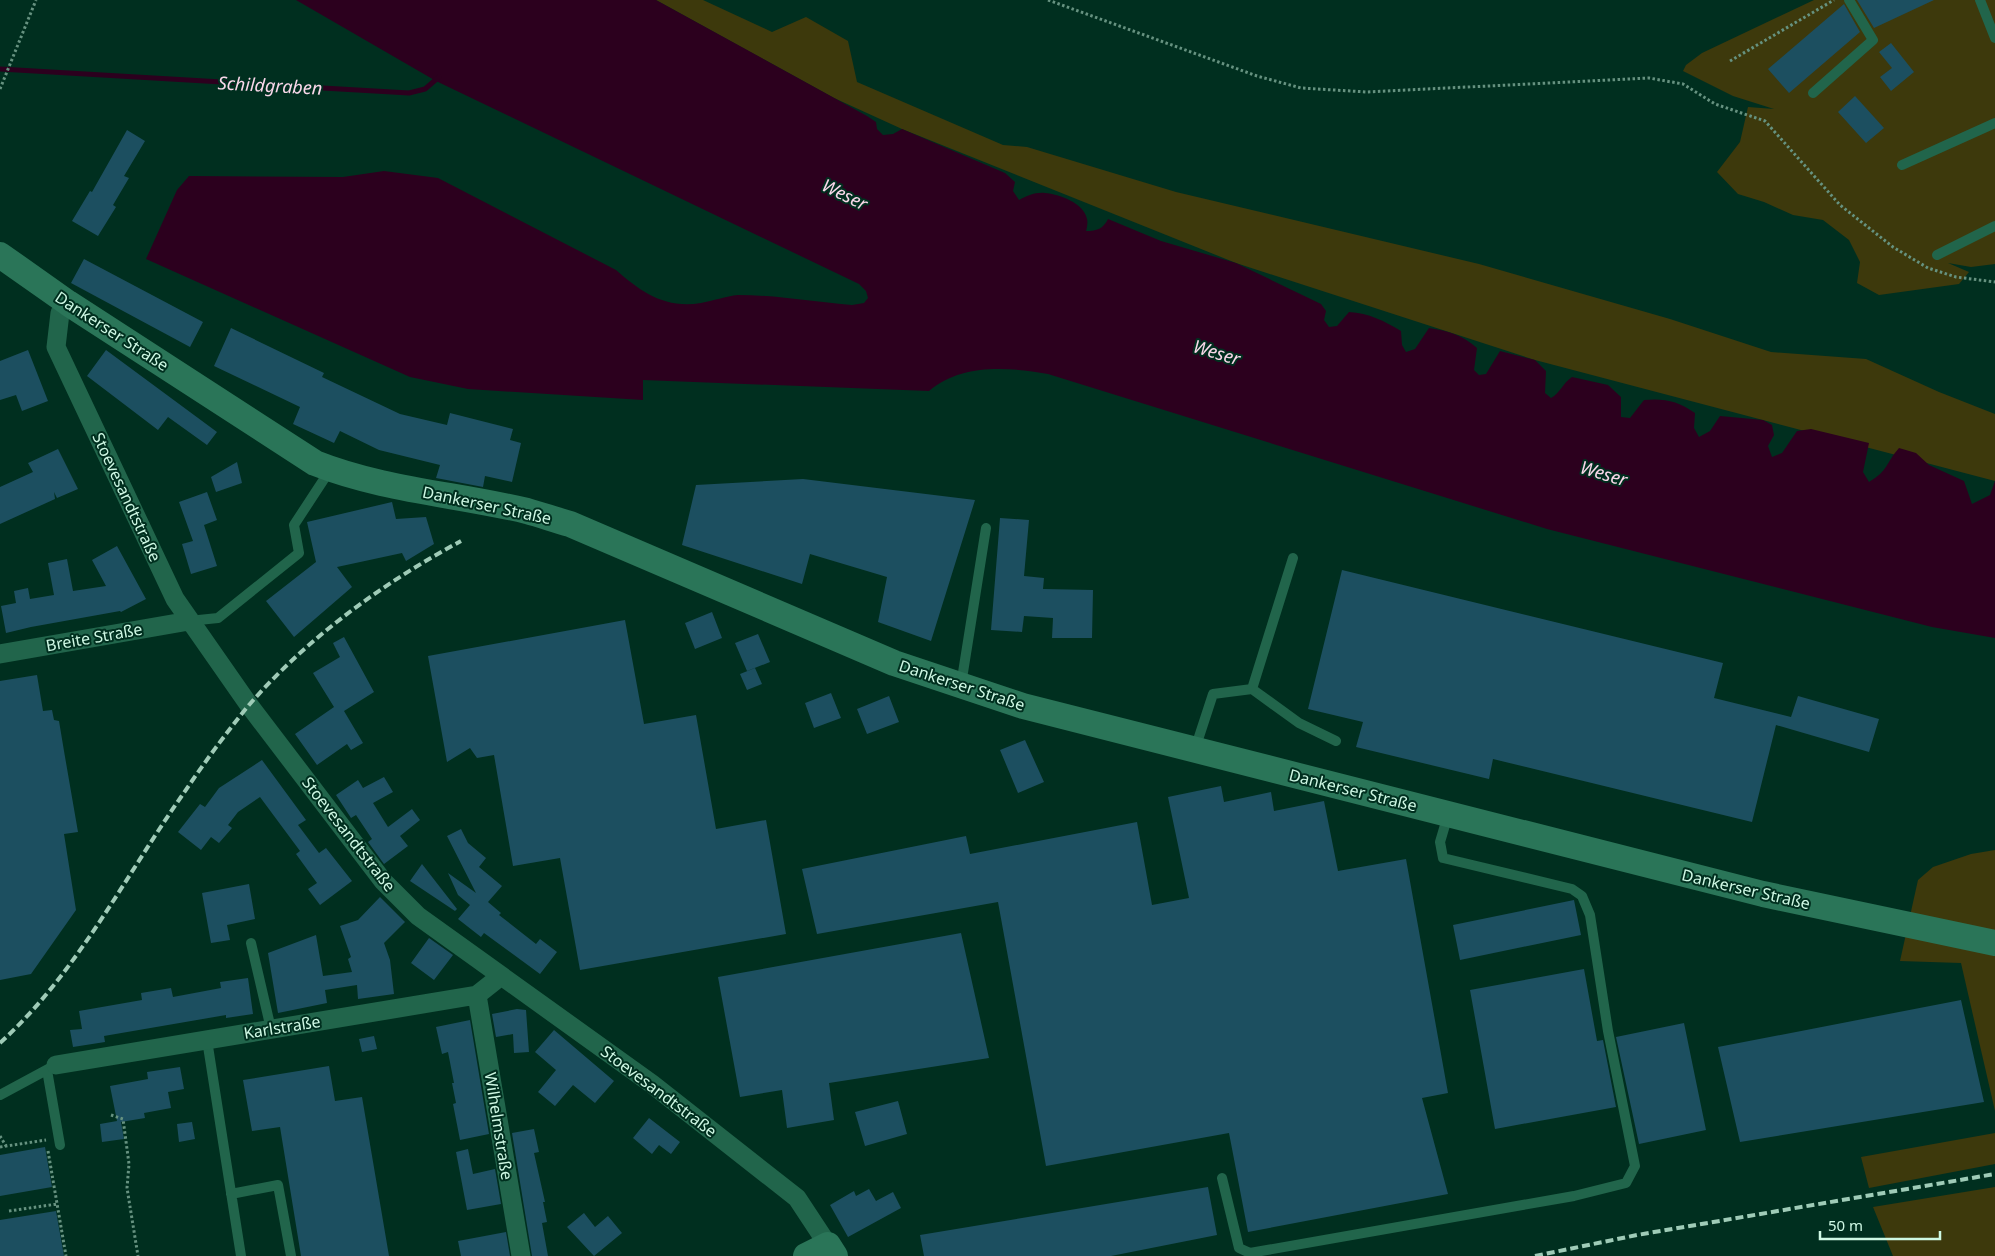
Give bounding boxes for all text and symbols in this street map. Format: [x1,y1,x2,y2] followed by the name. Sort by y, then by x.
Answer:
[217,70,323,100] water label: Schildgraben
[818,173,873,216] water label: Weser
[51,286,173,376] street label: Dankerser Straße
[1191,334,1244,371] water label: Weser
[87,429,167,565] street label: Stoevesandtstraße
[1578,455,1631,492] water label: Weser
[421,481,553,529] street label: Dankerser Straße
[44,618,144,656] street label: Breite Straße
[896,654,1028,716] street label: Dankerser Straße
[1287,763,1419,817] street label: Dankerser Straße
[297,772,401,896] street label: Stoevesandtstraße
[1680,864,1812,914] street label: Dankerser Straße
[242,1010,322,1044] street label: Karlstraße
[596,1040,722,1142] street label: Stoevesandtstraße
[480,1070,518,1182] street label: Wilhelmstraße
[1820,1208,1940,1240] scale bar
[1828,1215,1863,1235] text: 50 m

